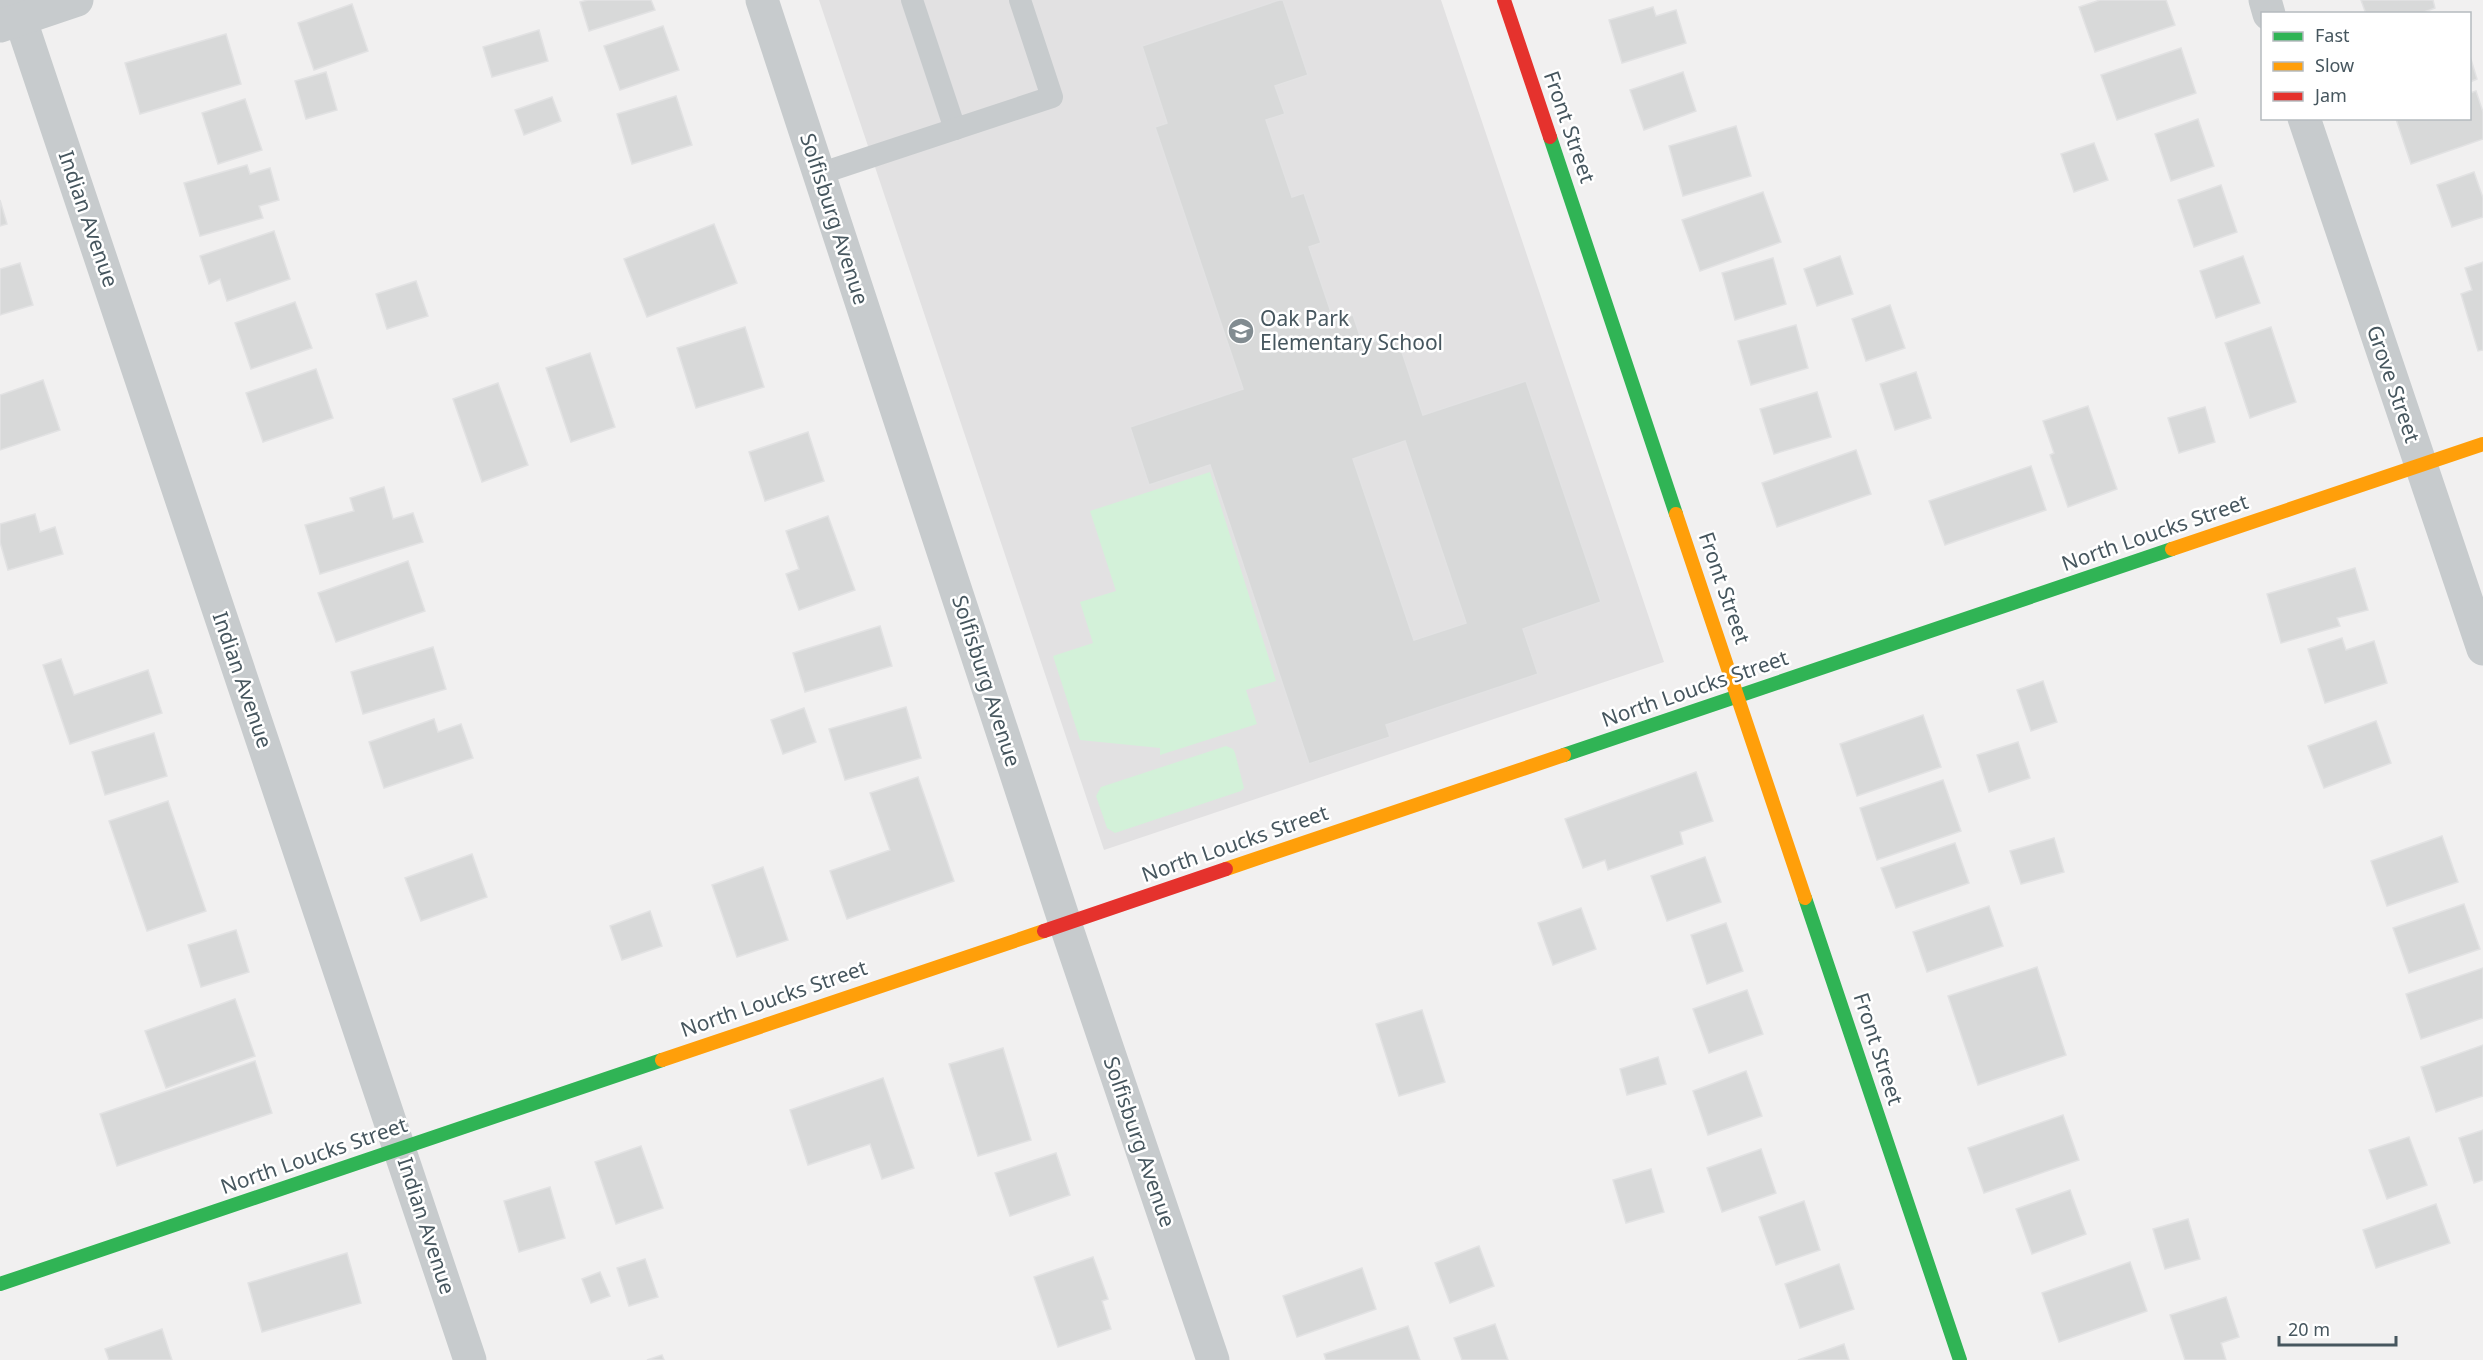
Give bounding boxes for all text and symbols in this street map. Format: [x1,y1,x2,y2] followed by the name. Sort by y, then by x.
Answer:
[2261,12,2471,120] legend
[2315,23,2350,47] text: Fast
[2315,53,2354,77] text: Slow
[1538,67,1602,187] street label: Front Street
[2313,83,2347,107] text: Jam
[794,129,876,308] street label: Solfisburg Avenue
[53,147,125,291] street label: Indian Avenue
[1260,304,1443,356] place label: Oak Park Elementary School
[1226,316,1256,346] school or university icon: Oak Park Elementary School
[2361,321,2427,447] street label: Grove Street
[2058,487,2252,577] street label: North Loucks Street
[1693,528,1757,648] street label: Front Street
[946,591,1028,770] street label: Solfisburg Avenue
[207,608,279,752] street label: Indian Avenue
[1598,643,1792,733] street label: North Loucks Street
[1138,798,1332,888] street label: North Loucks Street
[677,953,871,1043] street label: North Loucks Street
[1848,989,1910,1109] street label: Front Street
[1098,1053,1182,1231] street label: Solfisburg Avenue
[217,1110,411,1200] street label: North Loucks Street
[392,1154,462,1298] street label: Indian Avenue
[2279,1309,2396,1347] scale bar
[2288,1317,2330,1341] text: 20 m

